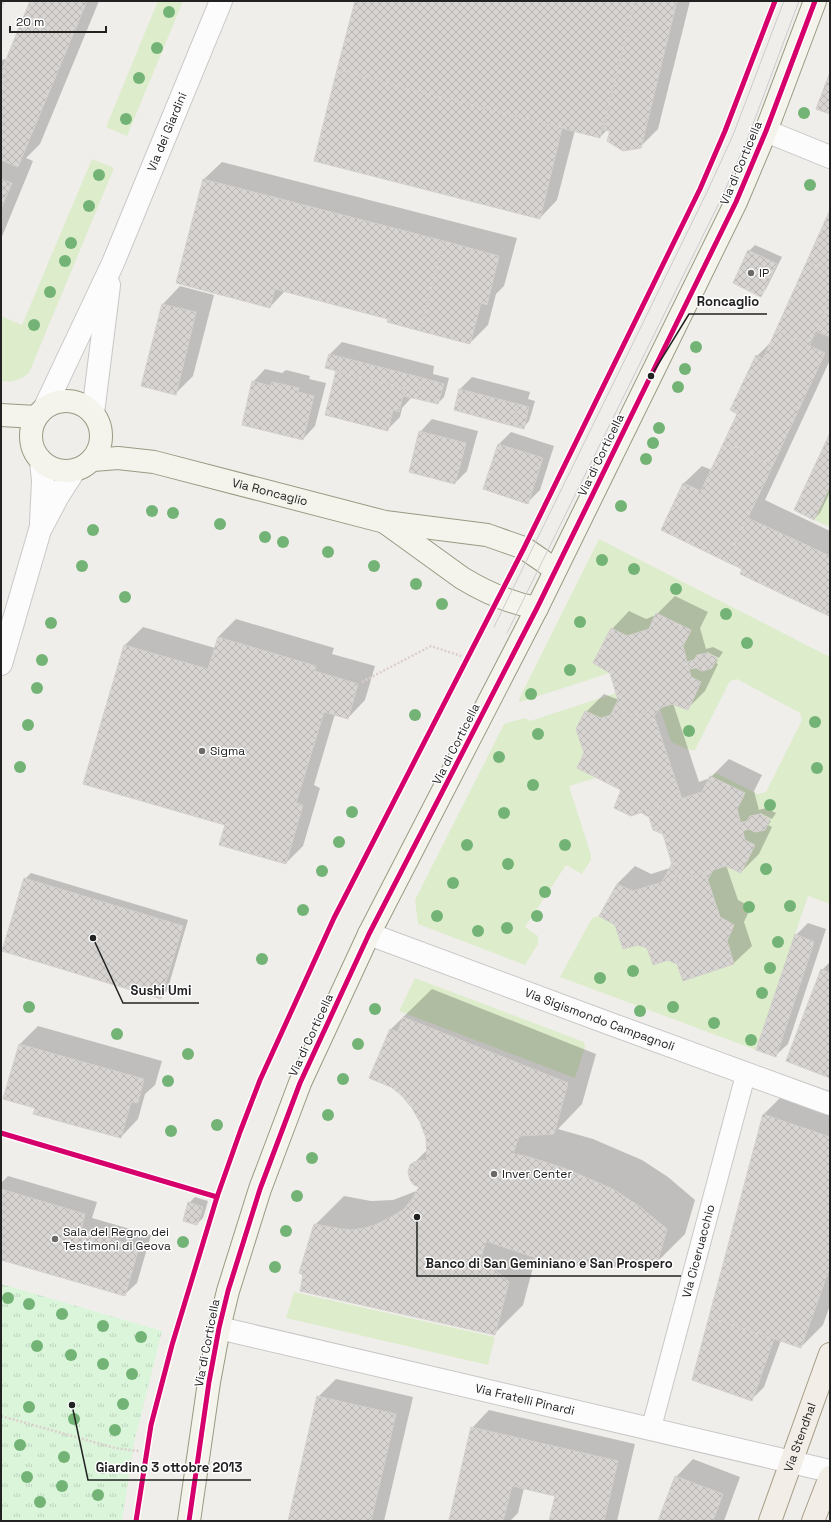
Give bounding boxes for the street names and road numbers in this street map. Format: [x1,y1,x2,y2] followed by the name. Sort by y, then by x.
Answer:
[144,90,191,174] street label: Via dei Giardini
[716,119,766,207] street label: Via di Corticella
[574,411,628,499] street label: Via di Corticella
[230,475,309,510] street label: Via Roncaglio
[429,701,483,787] street label: Via di Corticella
[522,985,677,1055] street label: Via Sigismondo Campagnoli
[285,991,337,1079] street label: Via di Corticella
[678,1203,719,1300] street label: Via Ciceruacchio
[191,1298,223,1388] street label: Via di Corticella
[473,1380,576,1419] street label: Via Fratelli Pinardi
[780,1400,820,1474] street label: Via Stendhal

